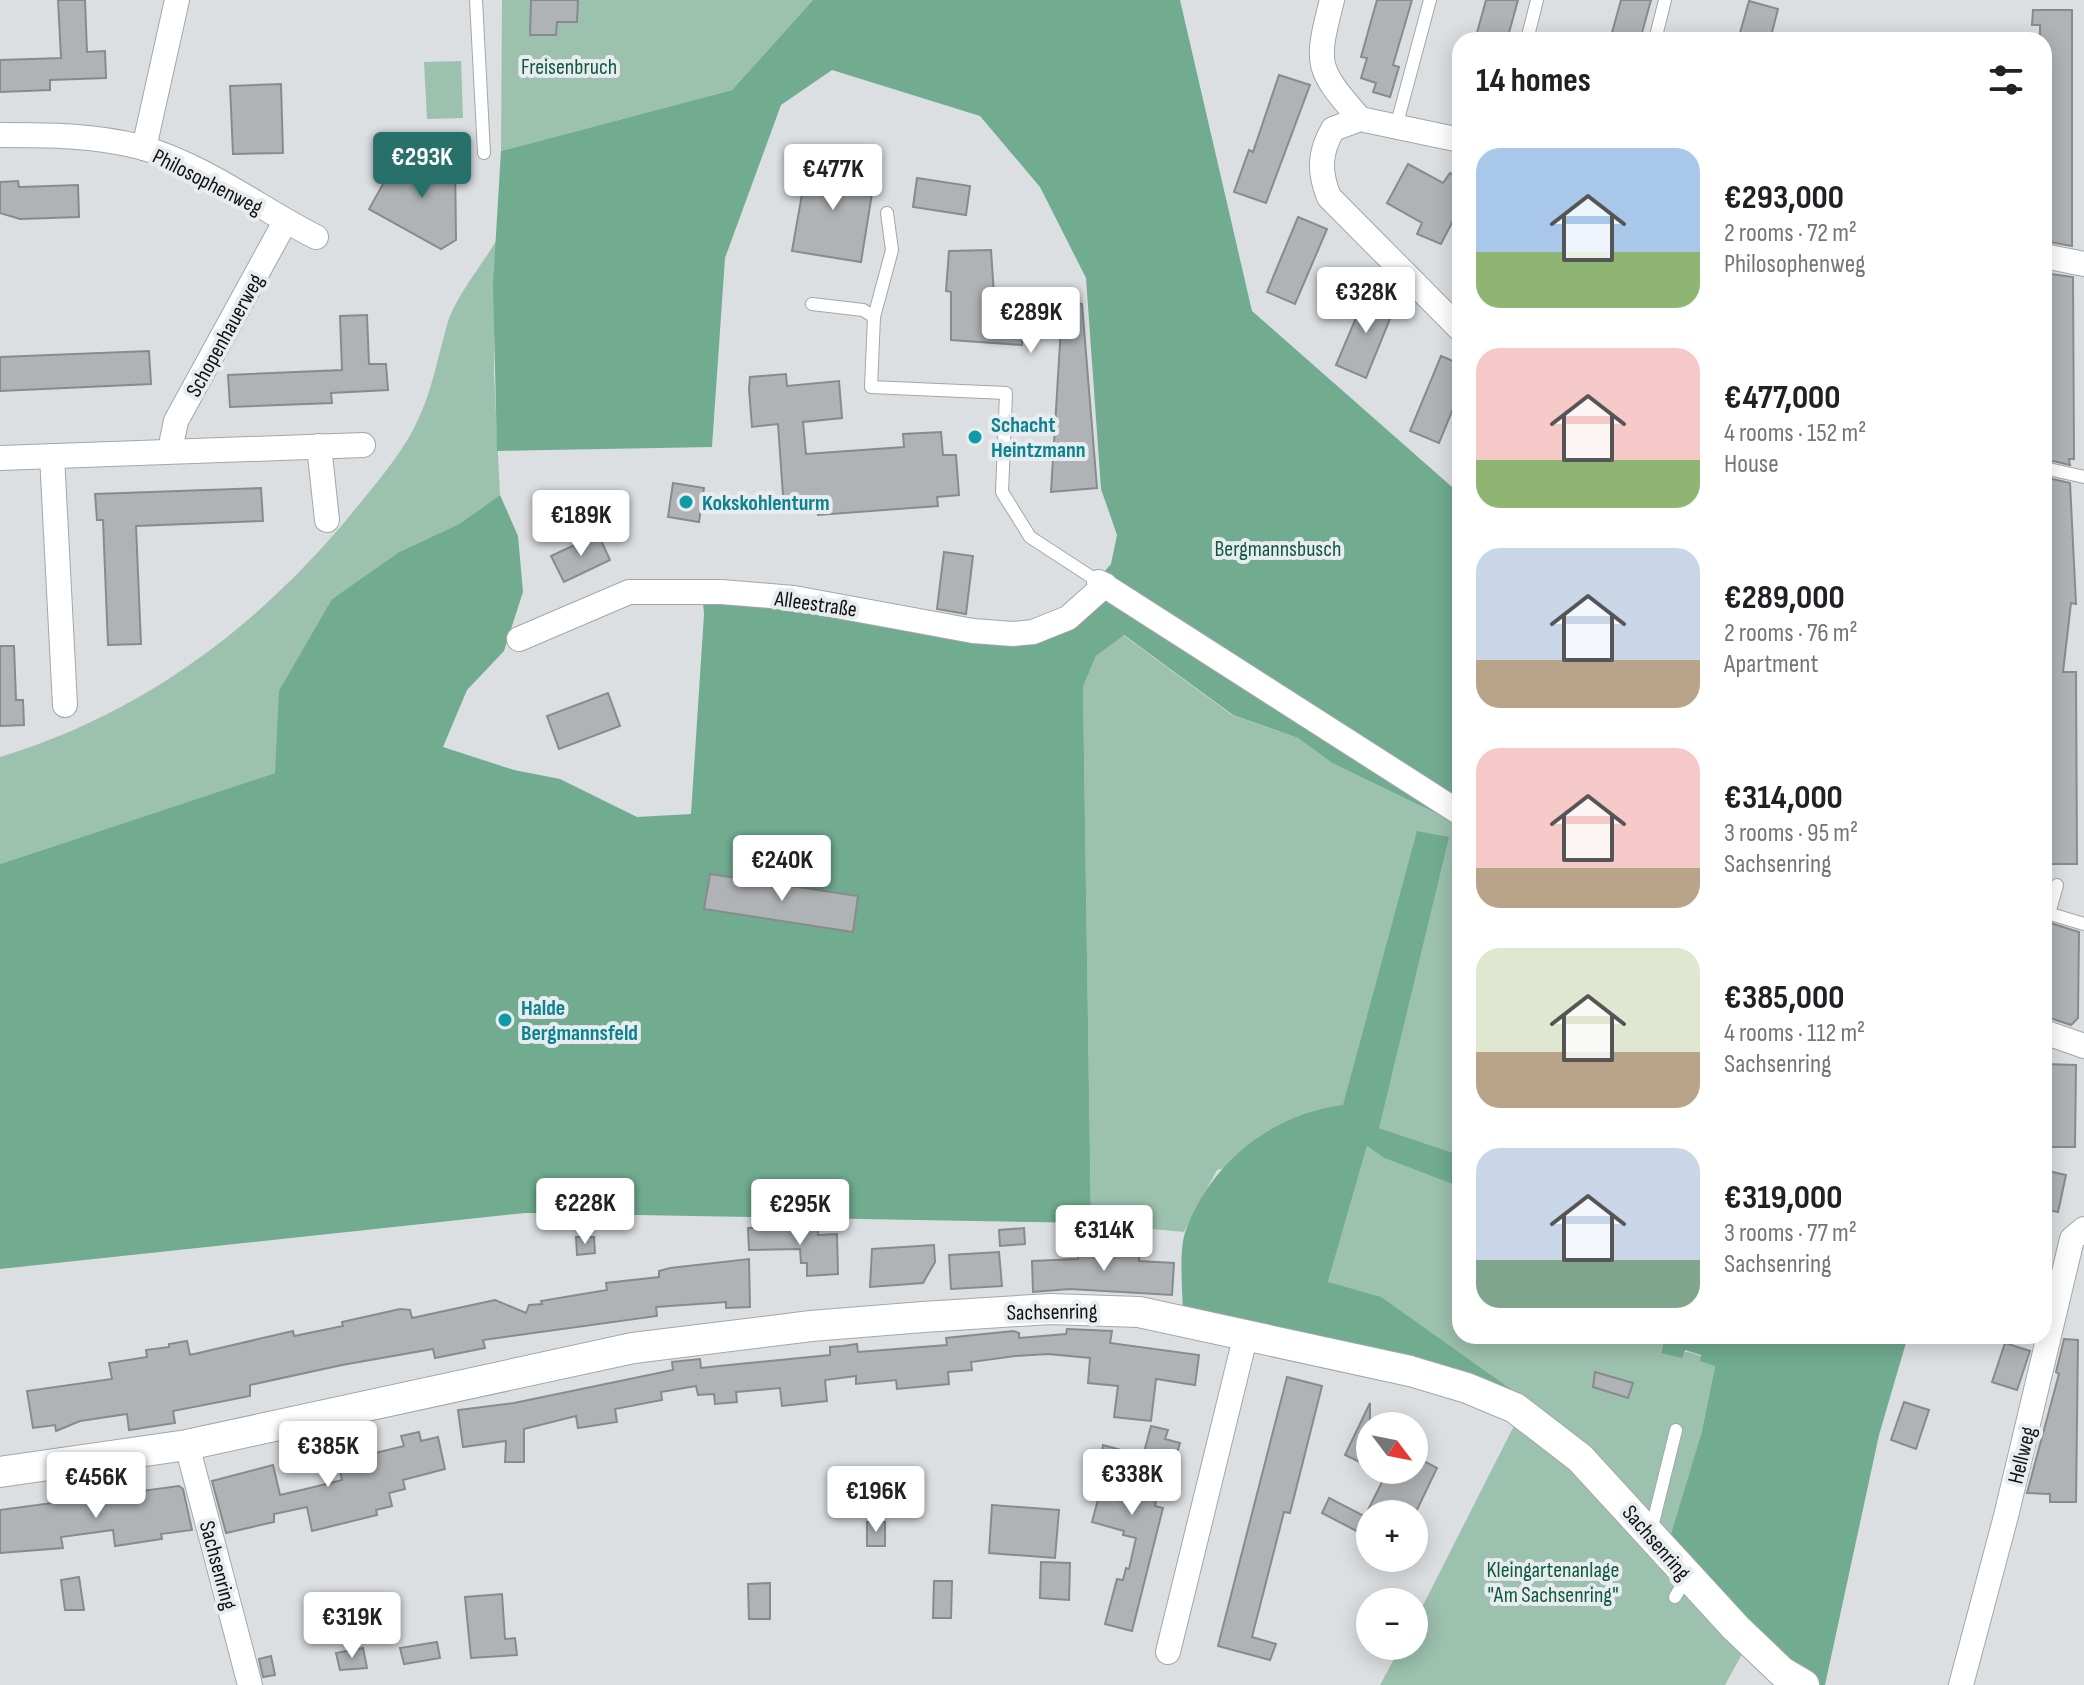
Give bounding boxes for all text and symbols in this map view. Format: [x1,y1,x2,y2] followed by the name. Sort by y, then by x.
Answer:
[521,54,617,81] park label: Freisenbruch
[1984,58,2028,102] icon: filters
[1476,60,1591,101] text: 14 homes
[366,132,478,200] pin: €293K
[391,142,453,173] text: €293K
[148,143,267,222] street label: Philosophenweg
[777,144,889,212] pin: €477K
[802,154,864,185] text: €477K
[1724,177,1844,218] text: €293,000
[1540,180,1636,276] icon: home
[1724,218,1857,249] text: 2 rooms · 72 m²
[1724,249,1865,280] text: Philosophenweg
[1310,267,1422,335] pin: €328K
[180,269,270,402] street label: Schopenhauerweg
[1335,277,1397,308] text: €328K
[975,287,1087,355] pin: €289K
[1000,297,1062,328] text: €289K
[1724,377,1840,418] text: €477,000
[1540,380,1636,476] icon: home
[991,412,1085,464] place label: Schacht Heintzmann
[1724,418,1866,449] text: 4 rooms · 152 m²
[966,428,984,446] marker: Schacht Heintzmann
[1724,449,1779,480] text: House
[525,490,637,558] pin: €189K
[702,490,830,517] place label: Kokskohlenturm
[677,493,695,511] marker: Kokskohlenturm
[550,500,612,531] text: €189K
[1215,536,1341,563] park label: Bergmannsbusch
[1724,577,1845,618] text: €289,000
[1540,580,1636,676] icon: home
[772,585,859,624] street label: Alleestraße
[1724,618,1858,649] text: 2 rooms · 76 m²
[1724,649,1818,680] text: Apartment
[1724,777,1843,818] text: €314,000
[1540,780,1636,876] icon: home
[1724,818,1858,849] text: 3 rooms · 95 m²
[726,835,838,903] pin: €240K
[751,845,813,876] text: €240K
[1724,849,1831,880] text: Sachsenring
[1724,977,1844,1018] text: €385,000
[1540,980,1636,1076] icon: home
[521,995,638,1047] place label: Halde Bergmannsfeld
[496,1011,514,1029] marker: Halde Bergmannsfeld
[1724,1018,1865,1049] text: 4 rooms · 112 m²
[1724,1049,1831,1080] text: Sachsenring
[1724,1177,1842,1218] text: €319,000
[529,1178,641,1246] pin: €228K
[744,1179,856,1247] pin: €295K
[1540,1180,1636,1276] icon: home
[554,1188,616,1219] text: €228K
[769,1189,831,1220] text: €295K
[1048,1205,1160,1273] pin: €314K
[1074,1215,1134,1246] text: €314K
[1724,1218,1857,1249] text: 3 rooms · 77 m²
[1724,1249,1831,1280] text: Sachsenring
[1006,1298,1098,1327] street label: Sachsenring
[1356,1412,1428,1484] north arrow
[1356,1412,1428,1660] map controls
[272,1421,384,1489] pin: €385K
[2002,1424,2043,1487] street label: Hellweg
[297,1431,359,1462] text: €385K
[1076,1449,1188,1517] pin: €338K
[40,1452,152,1520] pin: €456K
[1101,1459,1163,1490] text: €338K
[65,1462,127,1493] text: €456K
[820,1466,932,1534] pin: €196K
[845,1476,907,1507] text: €196K
[1356,1500,1428,1572] button: +
[1616,1500,1696,1586] street label: Sachsenring
[193,1518,242,1613] street label: Sachsenring
[1487,1557,1619,1609] park label: Kleingartenanlage "Am Sachsenring"
[1356,1588,1428,1660] button: −
[296,1592,408,1660] pin: €319K
[322,1602,382,1633] text: €319K

